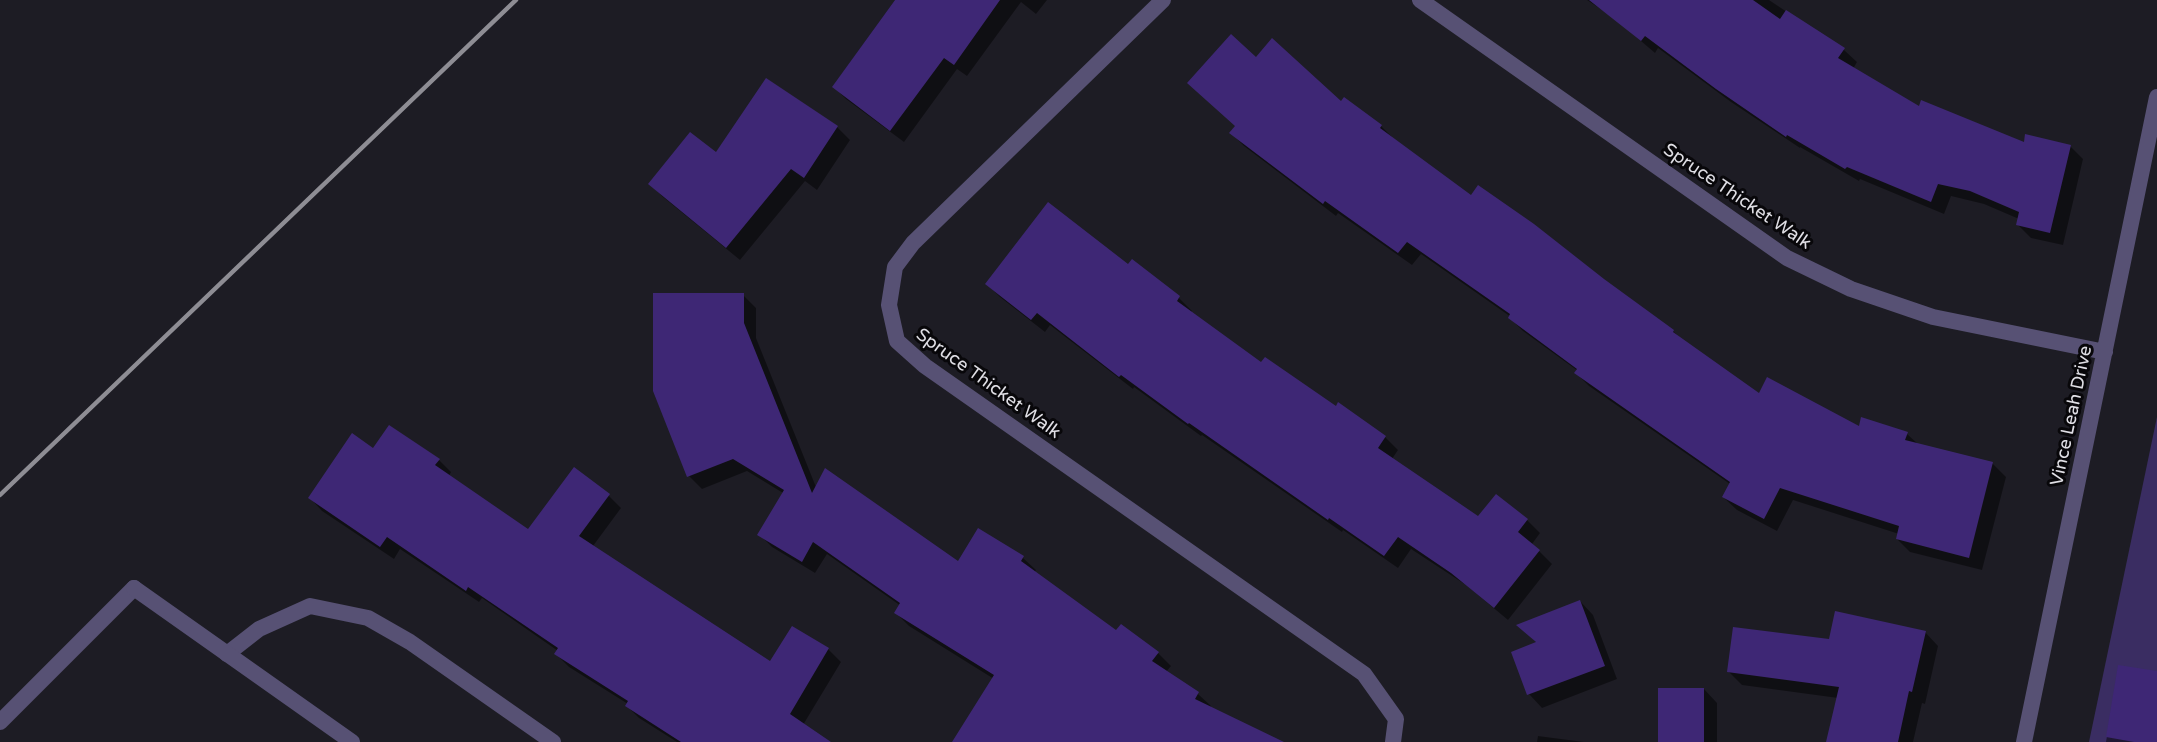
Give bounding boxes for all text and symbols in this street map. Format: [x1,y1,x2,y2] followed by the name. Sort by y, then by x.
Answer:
[1659,139,1815,255] street label: Spruce Thicket Walk
[911,324,1065,444] street label: Spruce Thicket Walk
[2047,344,2097,488] street label: Vince Leah Drive

